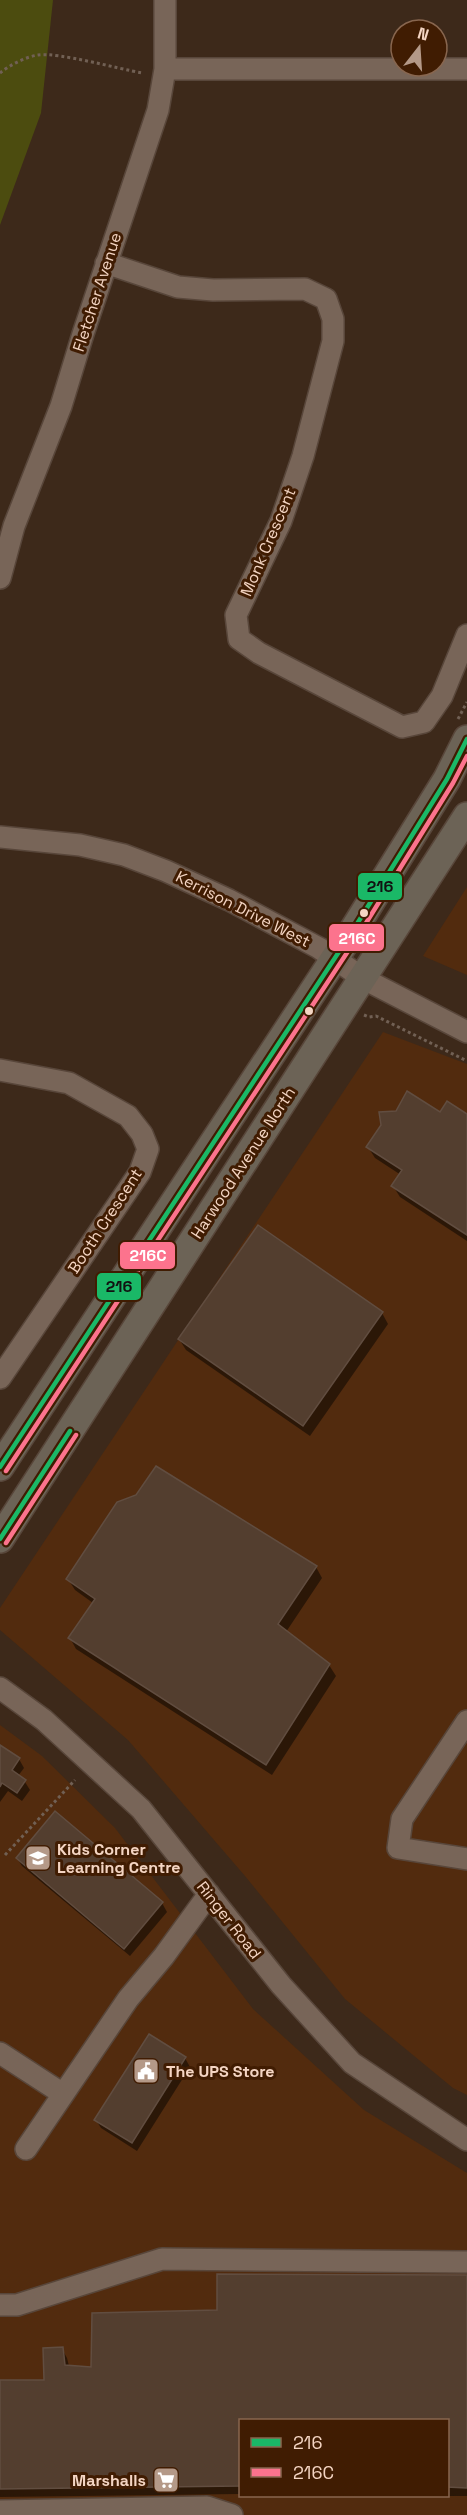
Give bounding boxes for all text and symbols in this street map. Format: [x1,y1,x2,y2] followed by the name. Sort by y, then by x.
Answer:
[389,18,449,78] north arrow
[415,23,431,46] text: N
[68,230,126,354] street label: Fletcher Avenue
[236,484,300,600] street label: Monk Crescent
[172,866,314,952] street label: Kerrison Drive West
[357,872,403,901] line badge: 216
[367,876,393,897] text: 216
[358,907,370,919] unlabelled marker
[328,923,385,952] line badge: 216C
[339,928,375,949] text: 216C
[303,1005,315,1017] unlabelled marker
[186,1083,300,1243] street label: Harwood Avenue North
[63,1164,147,1278] street label: Booth Crescent
[119,1241,176,1270] line badge: 216C
[130,1245,166,1266] text: 216C
[96,1272,142,1301] line badge: 216
[106,1276,132,1297] text: 216
[57,1839,180,1878] place label: Kids Corner Learning Centre
[23,1843,53,1873] school or university icon: Kids Corner Learning Centre
[192,1877,266,1963] street label: Ringer Road
[131,2056,161,2086] public building icon: The UPS Store
[166,2061,275,2082] place label: The UPS Store
[239,2419,449,2497] legend
[293,2431,322,2454] text: 216
[293,2461,334,2484] text: 216C
[151,2465,181,2495] supermarket icon: Marshalls
[72,2470,146,2491] place label: Marshalls

